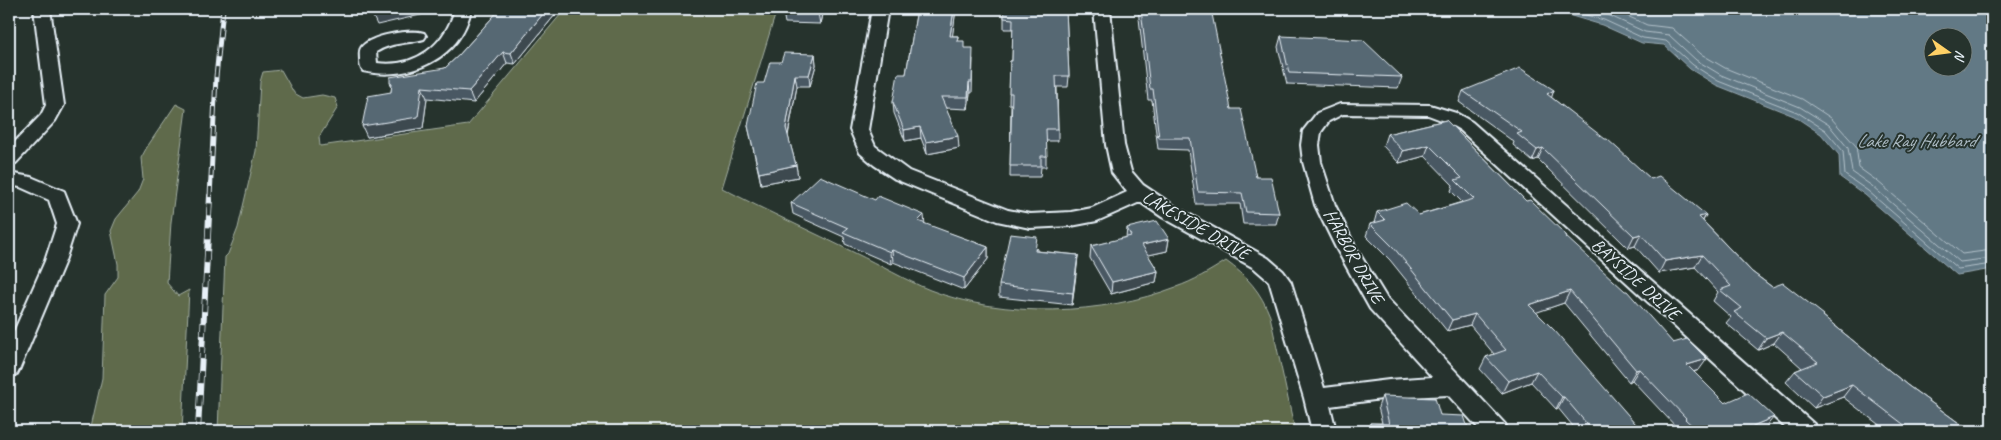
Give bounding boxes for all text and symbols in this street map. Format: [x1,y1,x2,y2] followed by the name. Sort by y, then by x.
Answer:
[1924,28,1974,78] north arrow
[1950,49,1969,64] text: N
[1857,129,1981,153] water label: Lake Ray Hubbard
[1139,186,1255,265] street label: LAKESIDE DRIVE
[1319,205,1390,309] street label: HARBOR DRIVE
[1587,234,1686,326] street label: BAYSIDE DRIVE

